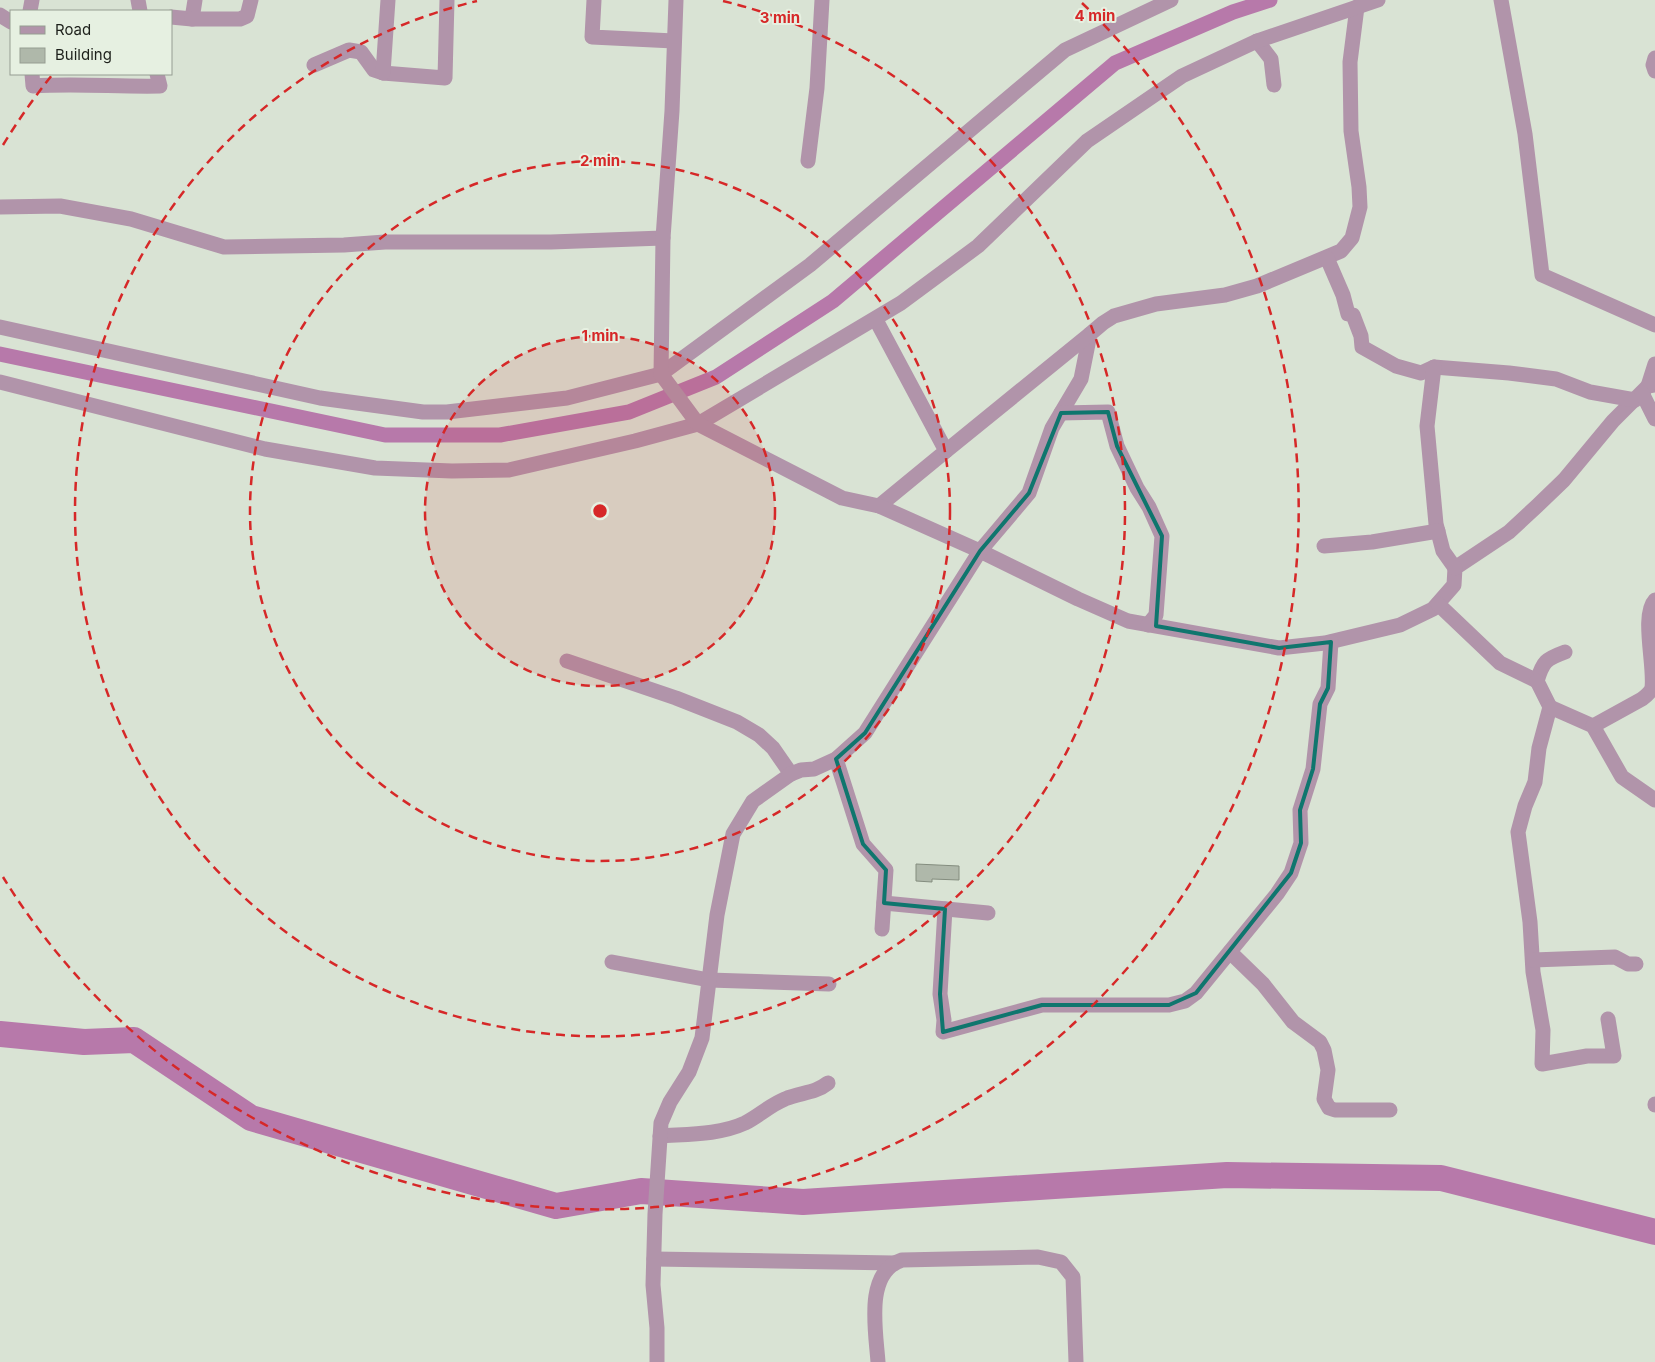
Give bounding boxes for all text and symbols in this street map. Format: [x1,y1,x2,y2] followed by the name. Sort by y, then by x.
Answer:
[1075,6,1115,25] text: 4 min
[760,8,800,27] text: 3 min
[10,10,172,75] legend
[55,20,91,39] text: Road
[55,45,112,64] text: Building
[580,151,620,170] text: 2 min
[581,326,619,345] text: 1 min
[591,502,609,520] centre of rings

